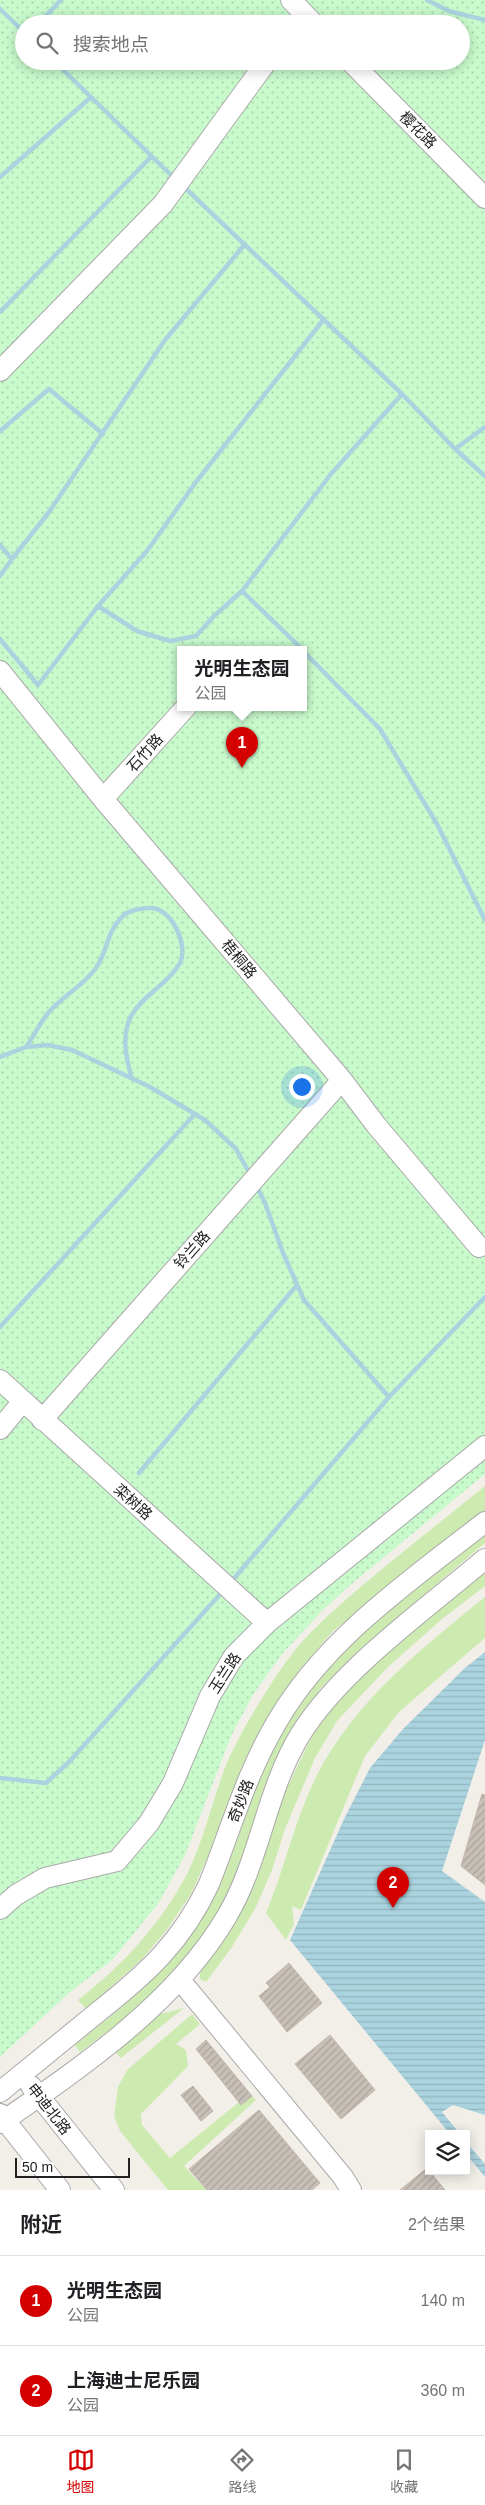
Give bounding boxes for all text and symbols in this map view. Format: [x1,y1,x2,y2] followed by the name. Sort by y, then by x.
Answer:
[15,15,470,70] search box
[33,29,61,57] icon: search
[73,34,149,55] text: 搜索地点
[396,108,440,152] street label: 樱花路
[177,646,307,711] popup
[194,658,290,679] text: 光明生态园
[194,685,227,702] text: 公园
[226,727,258,768] pin: 1
[123,730,166,775] street label: 石竹路
[218,936,260,981] street label: 梧桐路
[289,1074,315,1100] your location
[170,1227,213,1272] street label: 铃兰路
[111,1480,156,1523] street label: 栾树路
[205,1649,244,1696] street label: 玉兰路
[225,1777,257,1825] street label: 奇妙路
[377,1867,409,1908] pin: 2
[24,2080,75,2138] street label: 申迪北路
[425,2130,470,2175] map controls
[425,2130,470,2175] button: layers
[15,2155,130,2178] scale bar
[22,2159,53,2175] text: 50 m
[20,2213,62,2236] text: 附近
[408,2216,465,2233] text: 2个结果
[67,2280,162,2301] text: 光明生态园
[32,2292,40,2309] text: 1
[421,2292,465,2309] text: 140 m
[67,2307,99,2324] text: 公园
[67,2370,200,2391] text: 上海迪士尼乐园
[32,2382,40,2399] text: 2
[421,2382,465,2399] text: 360 m
[67,2397,99,2414] text: 公园
[67,2446,95,2496] tab: 地图
[228,2446,256,2496] tab: 路线
[390,2446,418,2496] tab: 收藏

